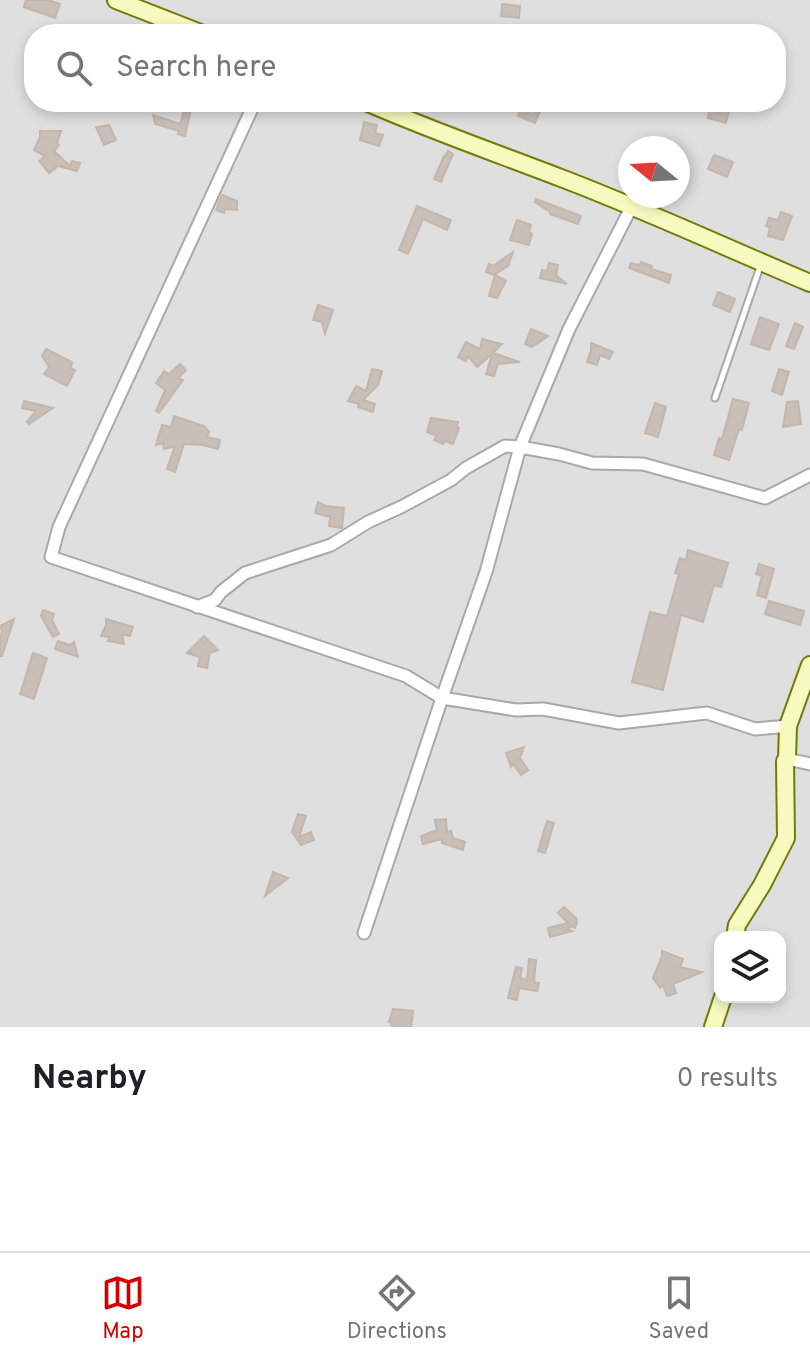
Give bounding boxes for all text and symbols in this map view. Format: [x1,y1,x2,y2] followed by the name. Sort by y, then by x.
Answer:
[24,24,786,112] search box
[52,46,96,90] icon: search
[116,50,276,87] text: Search here
[618,136,690,208] north arrow
[714,931,786,1003] map controls
[714,931,786,1003] button: layers
[32,1058,147,1101] text: Nearby
[677,1063,778,1096] text: 0 results
[101,1271,145,1346] tab: Map
[347,1271,447,1346] tab: Directions
[649,1271,709,1346] tab: Saved

